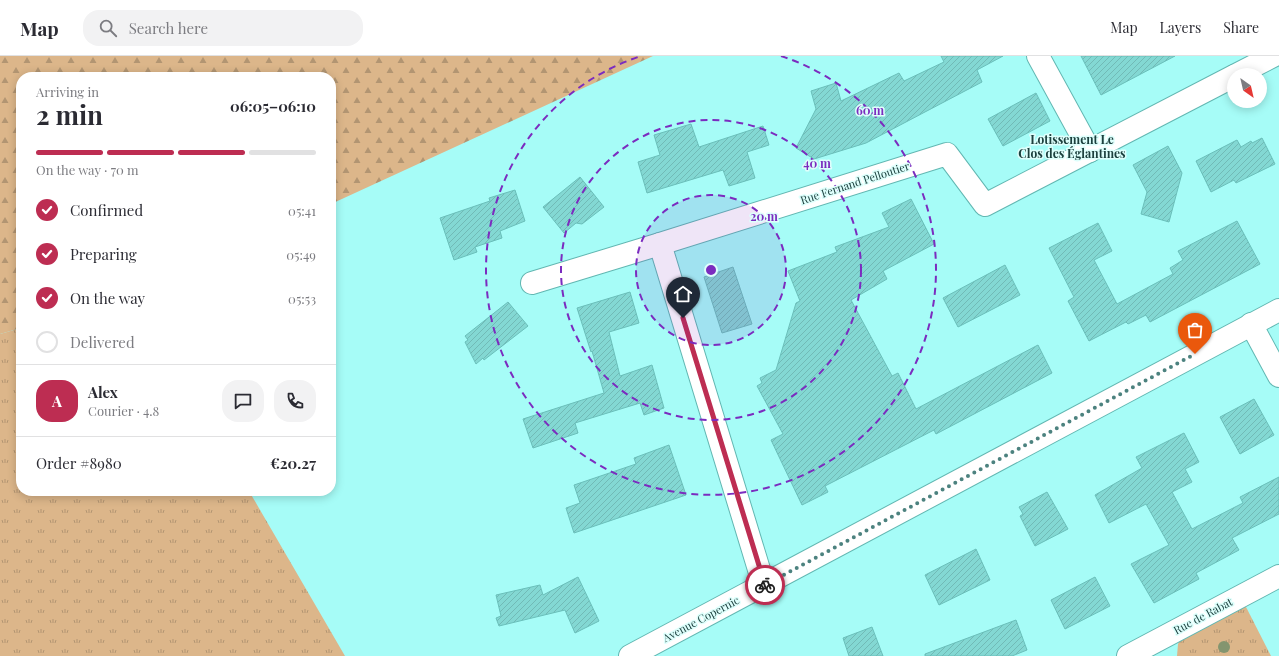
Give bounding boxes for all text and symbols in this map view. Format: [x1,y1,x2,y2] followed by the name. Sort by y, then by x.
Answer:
[83,10,363,46] search box
[20,15,59,41] text: Map
[97,17,119,39] icon: search
[129,18,208,38] text: Search here
[1110,18,1138,37] text: Map
[1160,18,1201,37] text: Layers
[1223,18,1259,37] text: Share
[1227,68,1267,108] north arrow
[1227,68,1267,108] map controls
[36,83,99,100] text: Arriving in
[230,96,316,116] text: 06:05–06:10
[36,97,103,132] text: 2 min
[856,102,884,118] text: 60 m
[1018,131,1126,161] district label: Lotissement Le Clos des Églantines
[803,155,831,171] text: 40 m
[798,158,912,207] street label: Rue Fernand Pelloutier
[36,161,139,178] text: On the way · 70 m
[36,199,58,221] icon: check
[70,200,143,220] text: Confirmed
[288,202,316,219] text: 05:41
[750,208,778,224] text: 20 m
[36,243,58,265] icon: check
[70,244,137,264] text: Preparing
[286,246,316,263] text: 05:49
[704,263,718,277] centre of rings
[666,277,700,318] pin
[672,283,694,305] icon: home
[36,287,58,309] icon: check
[70,288,145,308] text: On the way
[288,290,316,307] text: 05:53
[1178,313,1212,354] pin
[1184,319,1206,341] icon: bag
[70,332,135,352] text: Delivered
[222,380,264,422] button: chat
[274,380,316,422] button: phone
[88,382,118,402] text: Alex
[52,391,62,411] text: A
[88,402,159,419] text: Courier · 4.8
[36,453,122,473] text: Order #8980
[270,453,316,473] text: €20.27
[745,565,785,605] courier
[754,574,776,596] icon: bike
[659,592,742,646] street label: Avenue Copernic
[1171,594,1235,637] street label: Rue de Rabat

